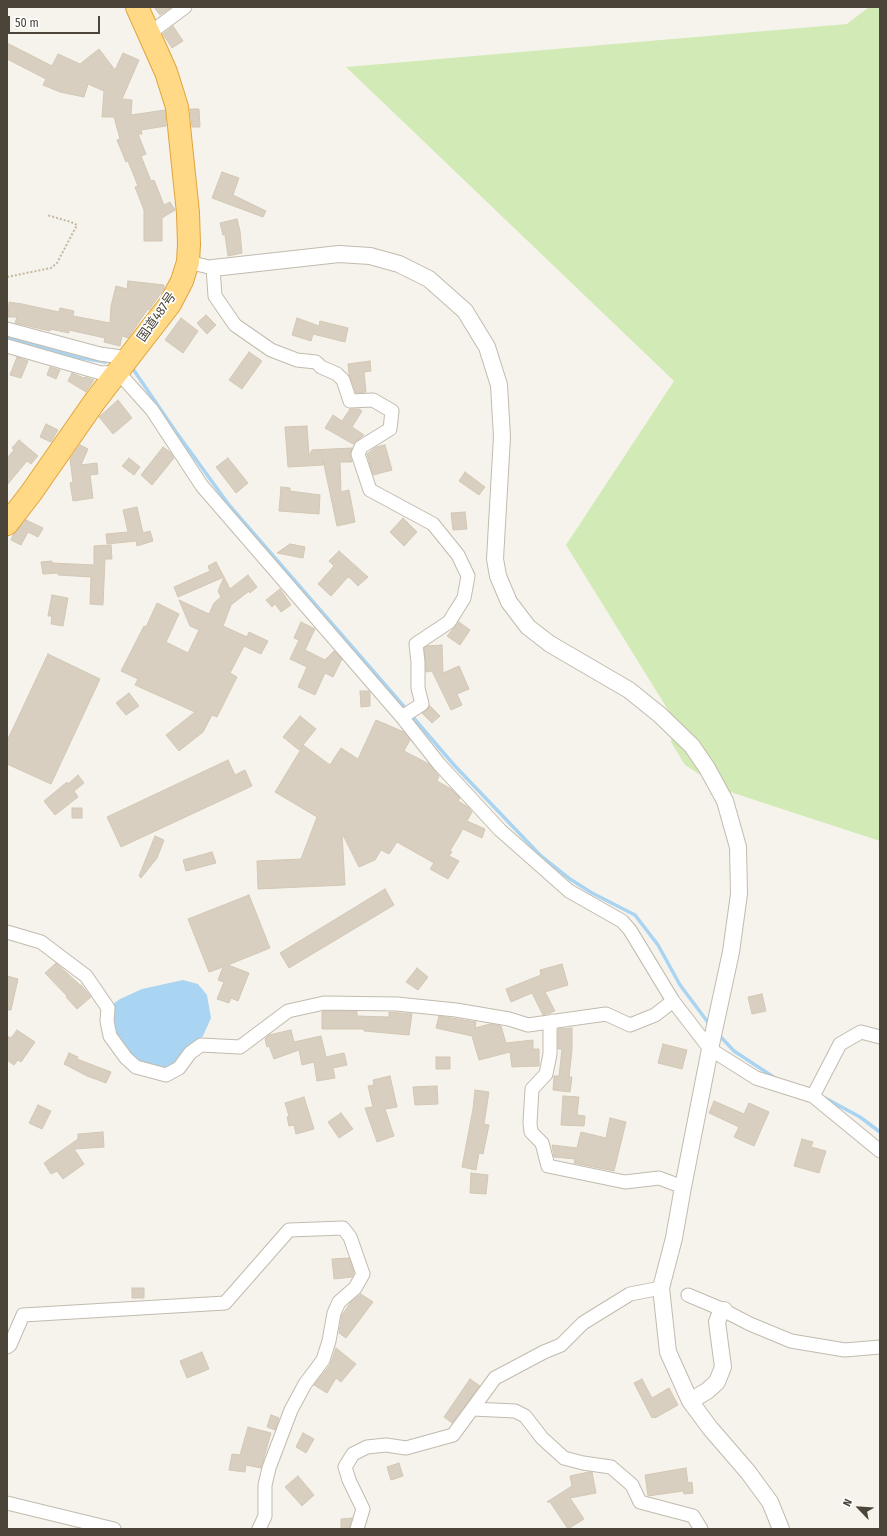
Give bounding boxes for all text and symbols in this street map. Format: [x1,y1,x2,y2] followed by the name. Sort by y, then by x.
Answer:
[10,8,102,34] scale bar
[15,16,39,30] text: 50 m
[134,289,180,345] street label: 国道487号
[839,1488,879,1528] north arrow
[840,1497,855,1508] text: N

